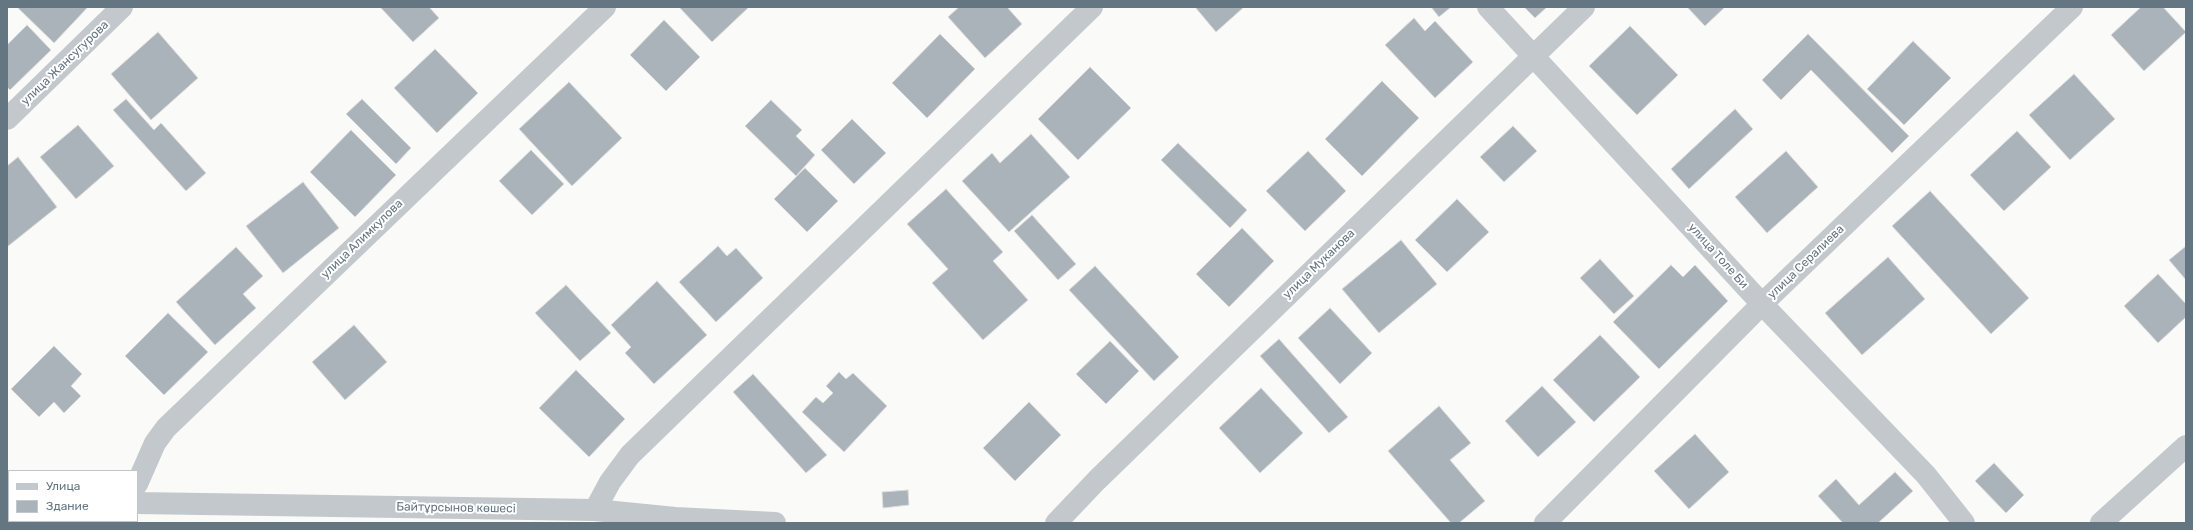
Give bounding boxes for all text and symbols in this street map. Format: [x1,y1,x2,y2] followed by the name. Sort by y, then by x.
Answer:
[18,18,112,108] street label: улица Жансугурова
[318,196,406,282] street label: улица Алимкулова
[1685,220,1751,292] street label: улица Толе Би
[1765,222,1847,302] street label: улица Сералиева
[1280,226,1358,302] street label: улица Муканова
[8,470,138,522] legend
[46,479,80,493] text: Улица
[46,499,89,513] text: Здание
[396,500,516,516] street label: Байтұрсынов көшесі

